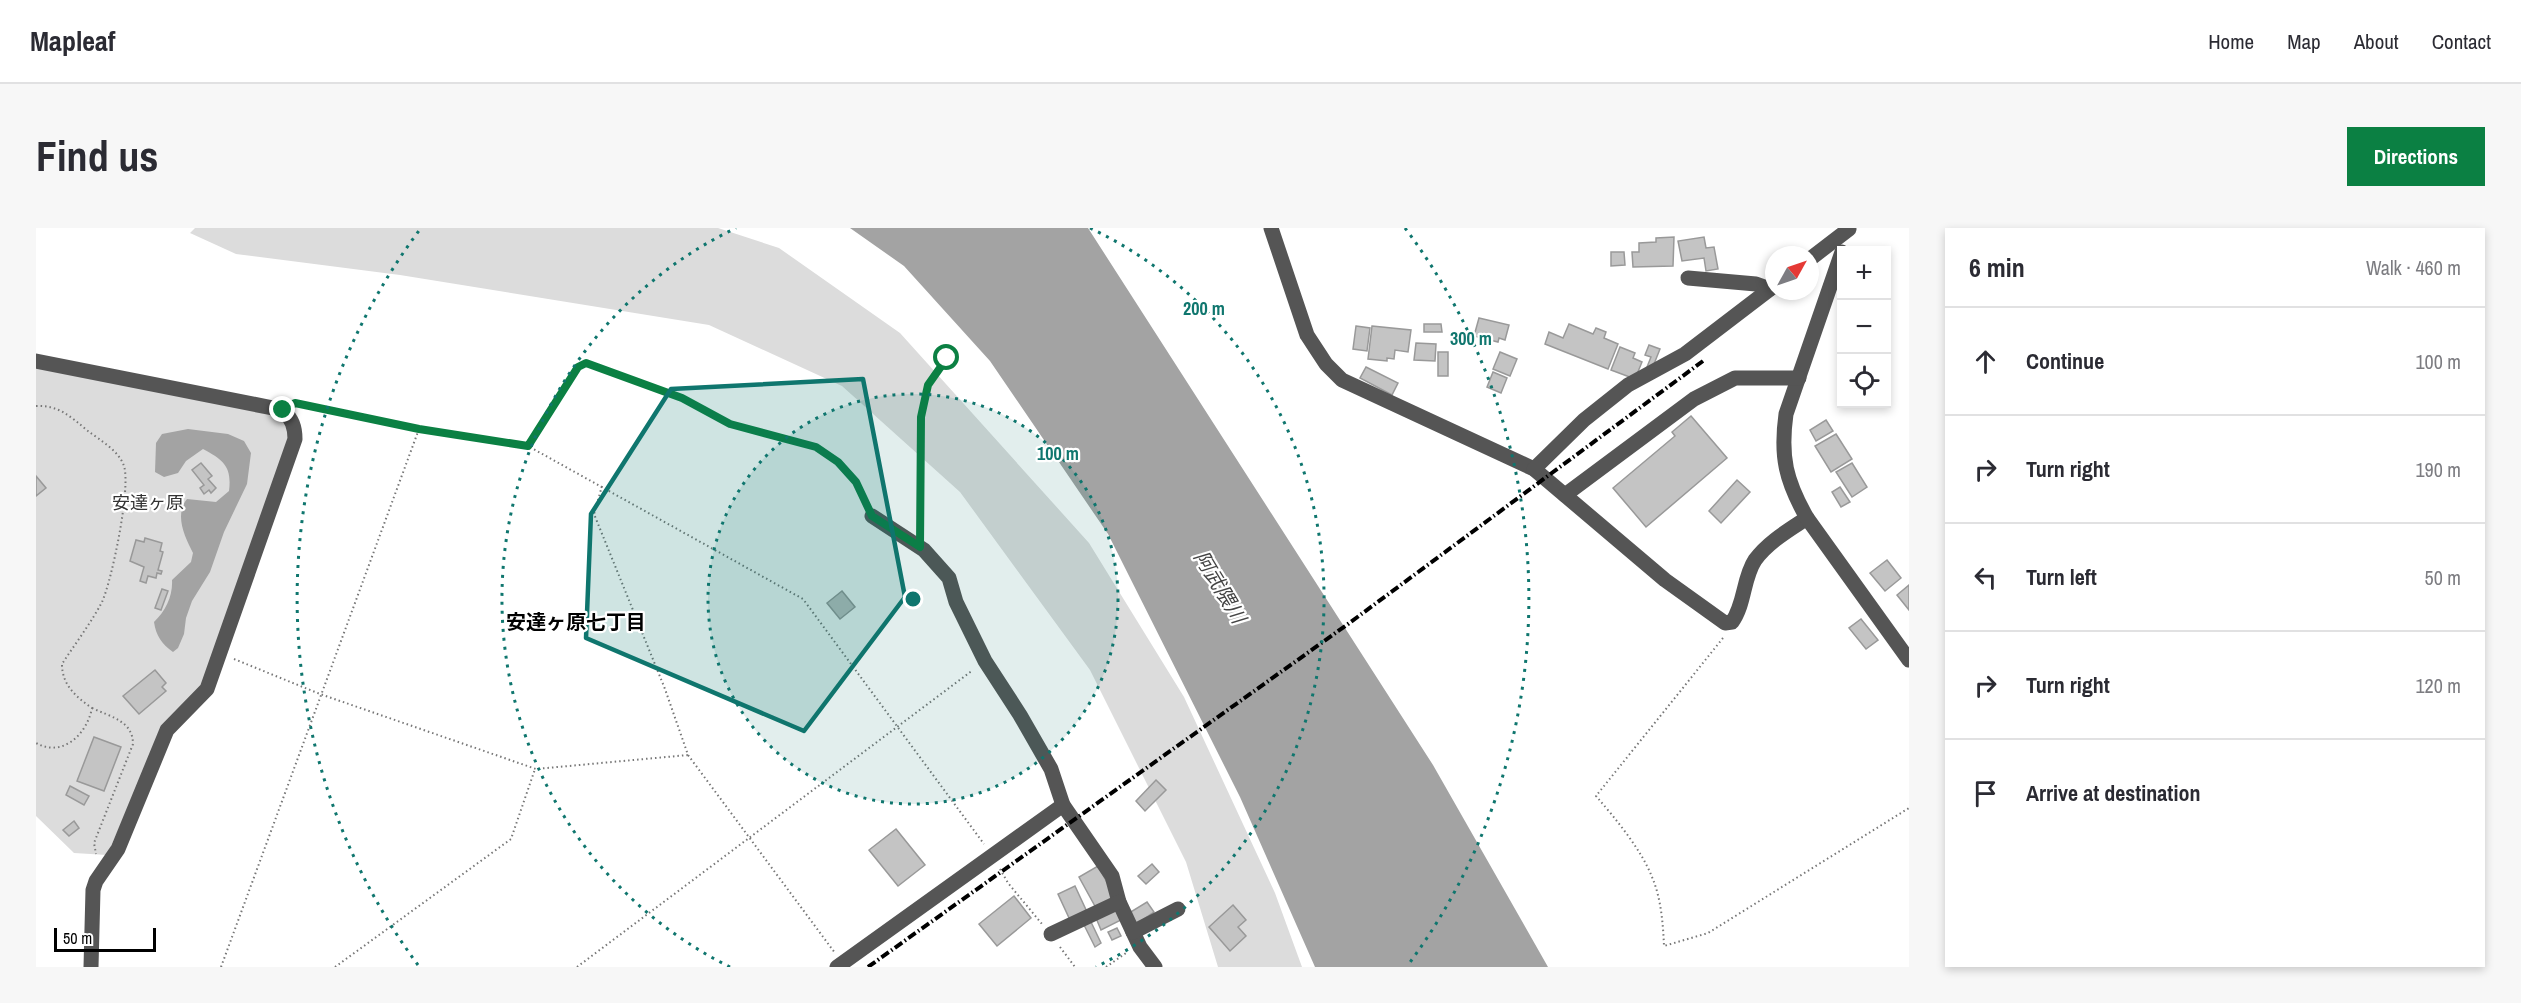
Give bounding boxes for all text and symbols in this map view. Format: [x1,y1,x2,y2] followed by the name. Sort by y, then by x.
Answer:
[30,22,115,60] text: Mapleaf
[2208,27,2254,56] text: Home
[2287,27,2321,56] text: Map
[2354,27,2399,56] text: About
[2432,27,2491,56] text: Contact
[2347,127,2485,186] button: Directions
[36,128,158,184] text: Find us
[1765,246,1819,300] north arrow
[1837,246,1891,408] map controls
[1837,246,1891,300] button: +
[1969,250,2025,285] text: 6 min
[2366,254,2461,281] text: Walk · 460 m
[1183,296,1225,321] text: 200 m
[1837,300,1891,354] button: −
[1450,326,1492,351] text: 300 m
[933,344,959,370] route start
[1969,345,2002,378] icon: ahead
[2026,346,2104,376] text: Continue
[2415,348,2461,375] text: 100 m
[1837,354,1891,408] button: locate
[269,396,295,422] route end
[1037,441,1079,466] text: 100 m
[1969,453,2002,486] icon: right
[2026,454,2110,484] text: Turn right
[2415,456,2461,483] text: 190 m
[112,490,184,515] park label: 安達ヶ原
[1188,546,1254,630] water label: 阿武隈川
[1969,561,2002,594] icon: left
[2026,562,2097,592] text: Turn left
[2425,564,2461,591] text: 50 m
[903,589,923,609] centre of rings
[506,608,646,635] district label: 安達ヶ原七丁目
[1969,669,2002,702] icon: right
[2026,670,2110,700] text: Turn right
[2415,672,2461,699] text: 120 m
[1969,777,2002,810] icon: arrive
[2026,778,2200,808] text: Arrive at destination
[54,925,156,952] scale bar
[63,927,92,949] text: 50 m

